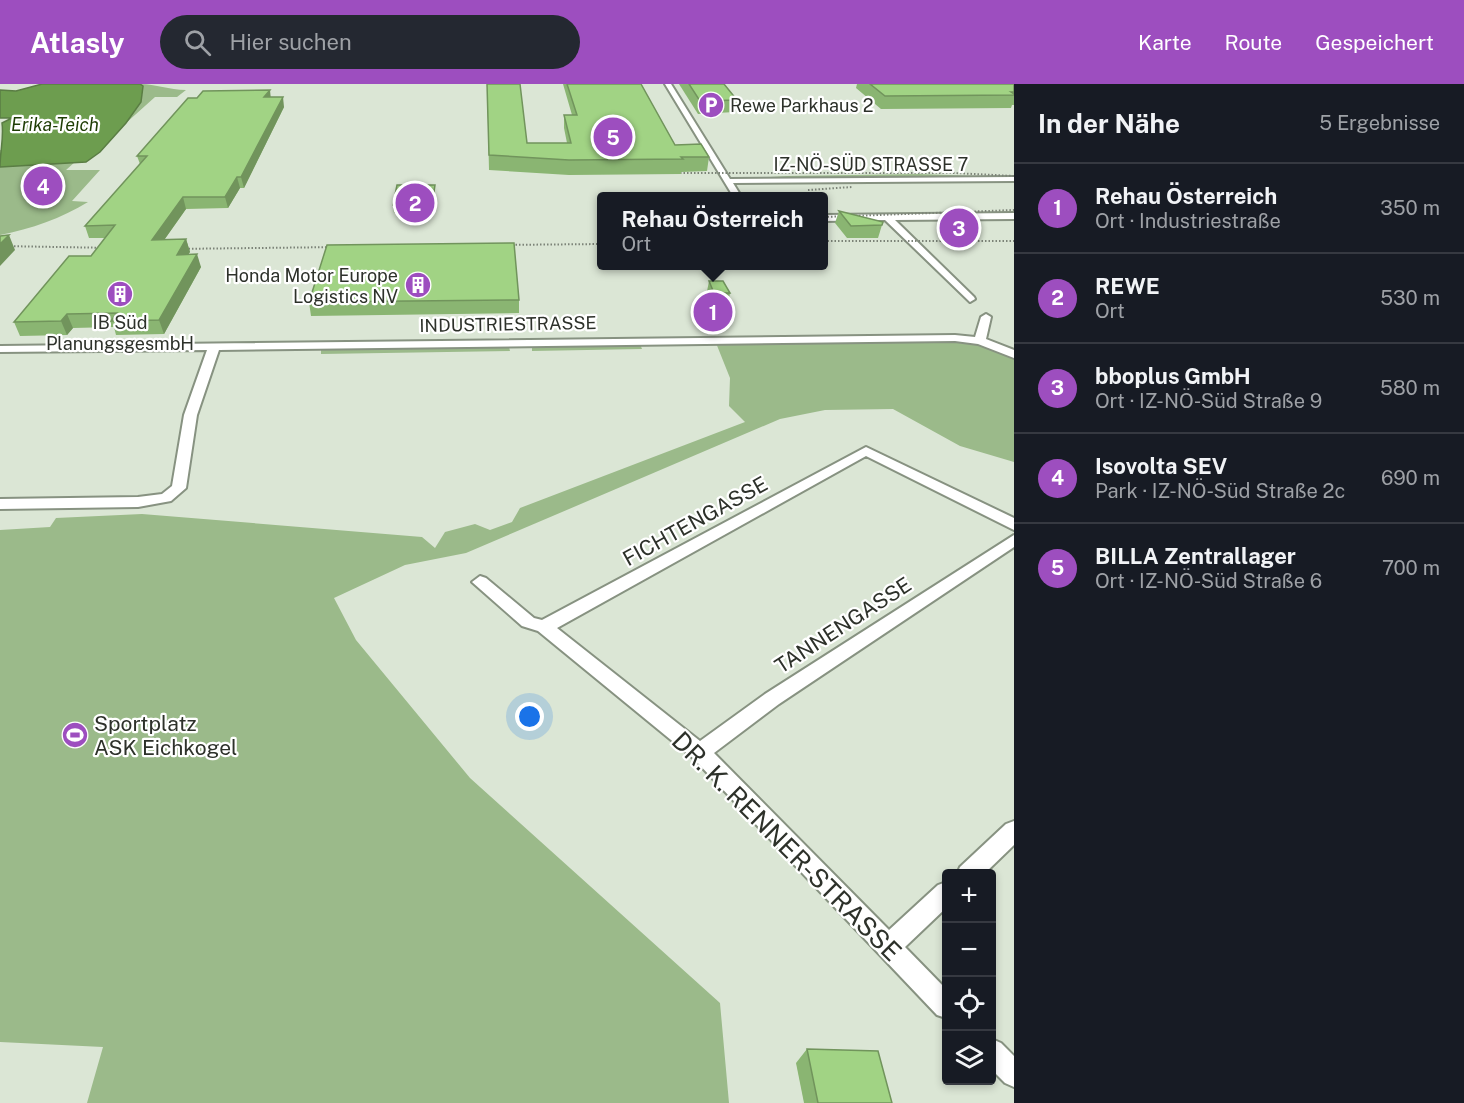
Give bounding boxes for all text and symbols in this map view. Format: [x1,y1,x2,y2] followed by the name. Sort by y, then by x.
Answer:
[160,15,580,69] search box
[30,26,124,59] text: Atlasly
[181,26,214,59] icon: search
[229,29,352,55] text: Hier suchen
[1138,30,1192,55] text: Karte
[1225,30,1282,55] text: Route
[1315,30,1434,55] text: Gespeichert
[696,90,726,120] parking icon: Rewe Parkhaus 2
[730,95,874,116] place label: Rewe Parkhaus 2
[1038,108,1180,139] text: In der Nähe
[1319,111,1440,135] text: 5 Ergebnisse
[11,114,99,135] water label: Erika-Teich
[594,115,632,160] pin: 5
[774,153,968,175] street label: IZ-NÖ-SÜD STRASSE 7
[24,164,63,208] pin: 4
[396,180,434,226] pin: 2
[1095,183,1277,209] text: Rehau Österreich
[597,192,828,270] popup
[1053,196,1062,220] text: 1
[1380,196,1440,220] text: 350 m
[621,206,804,232] text: Rehau Österreich
[940,206,978,250] pin: 3
[1095,209,1281,233] text: Ort · Industriestraße
[621,232,651,256] text: Ort
[225,265,398,307] place label: Honda Motor Europe Logistics NV
[403,270,433,300] building icon: Honda Motor Europe Logistics NV
[1095,273,1160,299] text: REWE
[105,279,135,309] building icon: IB Süd PlanungsgesmbH
[1051,286,1064,310] text: 2
[1380,286,1440,310] text: 530 m
[694,290,732,334] pin: 1
[1095,299,1125,323] text: Ort
[46,312,194,354] place label: IB Süd PlanungsgesmbH
[419,312,597,336] street label: INDUSTRIESTRASSE
[1095,363,1251,389] text: bboplus GmbH
[1051,376,1064,400] text: 3
[1380,376,1440,400] text: 580 m
[1095,389,1322,413] text: Ort · IZ-NÖ-Süd Straße 9
[1095,453,1227,479] text: Isovolta SEV
[1051,466,1064,490] text: 4
[1381,466,1440,490] text: 690 m
[618,471,772,571] street label: FICHTENGASSE
[1095,479,1345,503] text: Park · IZ-NÖ-Süd Straße 2c
[1095,543,1296,569] text: BILLA Zentrallager
[1051,556,1064,580] text: 5
[1382,556,1440,580] text: 700 m
[1095,569,1322,593] text: Ort · IZ-NÖ-Süd Straße 6
[770,572,916,678] street label: TANNENGASSE
[515,702,544,731] your location
[94,711,237,760] place label: Sportplatz ASK Eichkogel
[60,720,90,750] sports icon: Sportplatz ASK Eichkogel
[666,725,908,967] street label: DR. K. RENNER-STRASSE
[942,869,996,1085] map controls
[942,869,996,923] button: +
[942,923,996,977] button: −
[942,977,996,1031] button: locate
[942,1031,996,1085] button: layers

